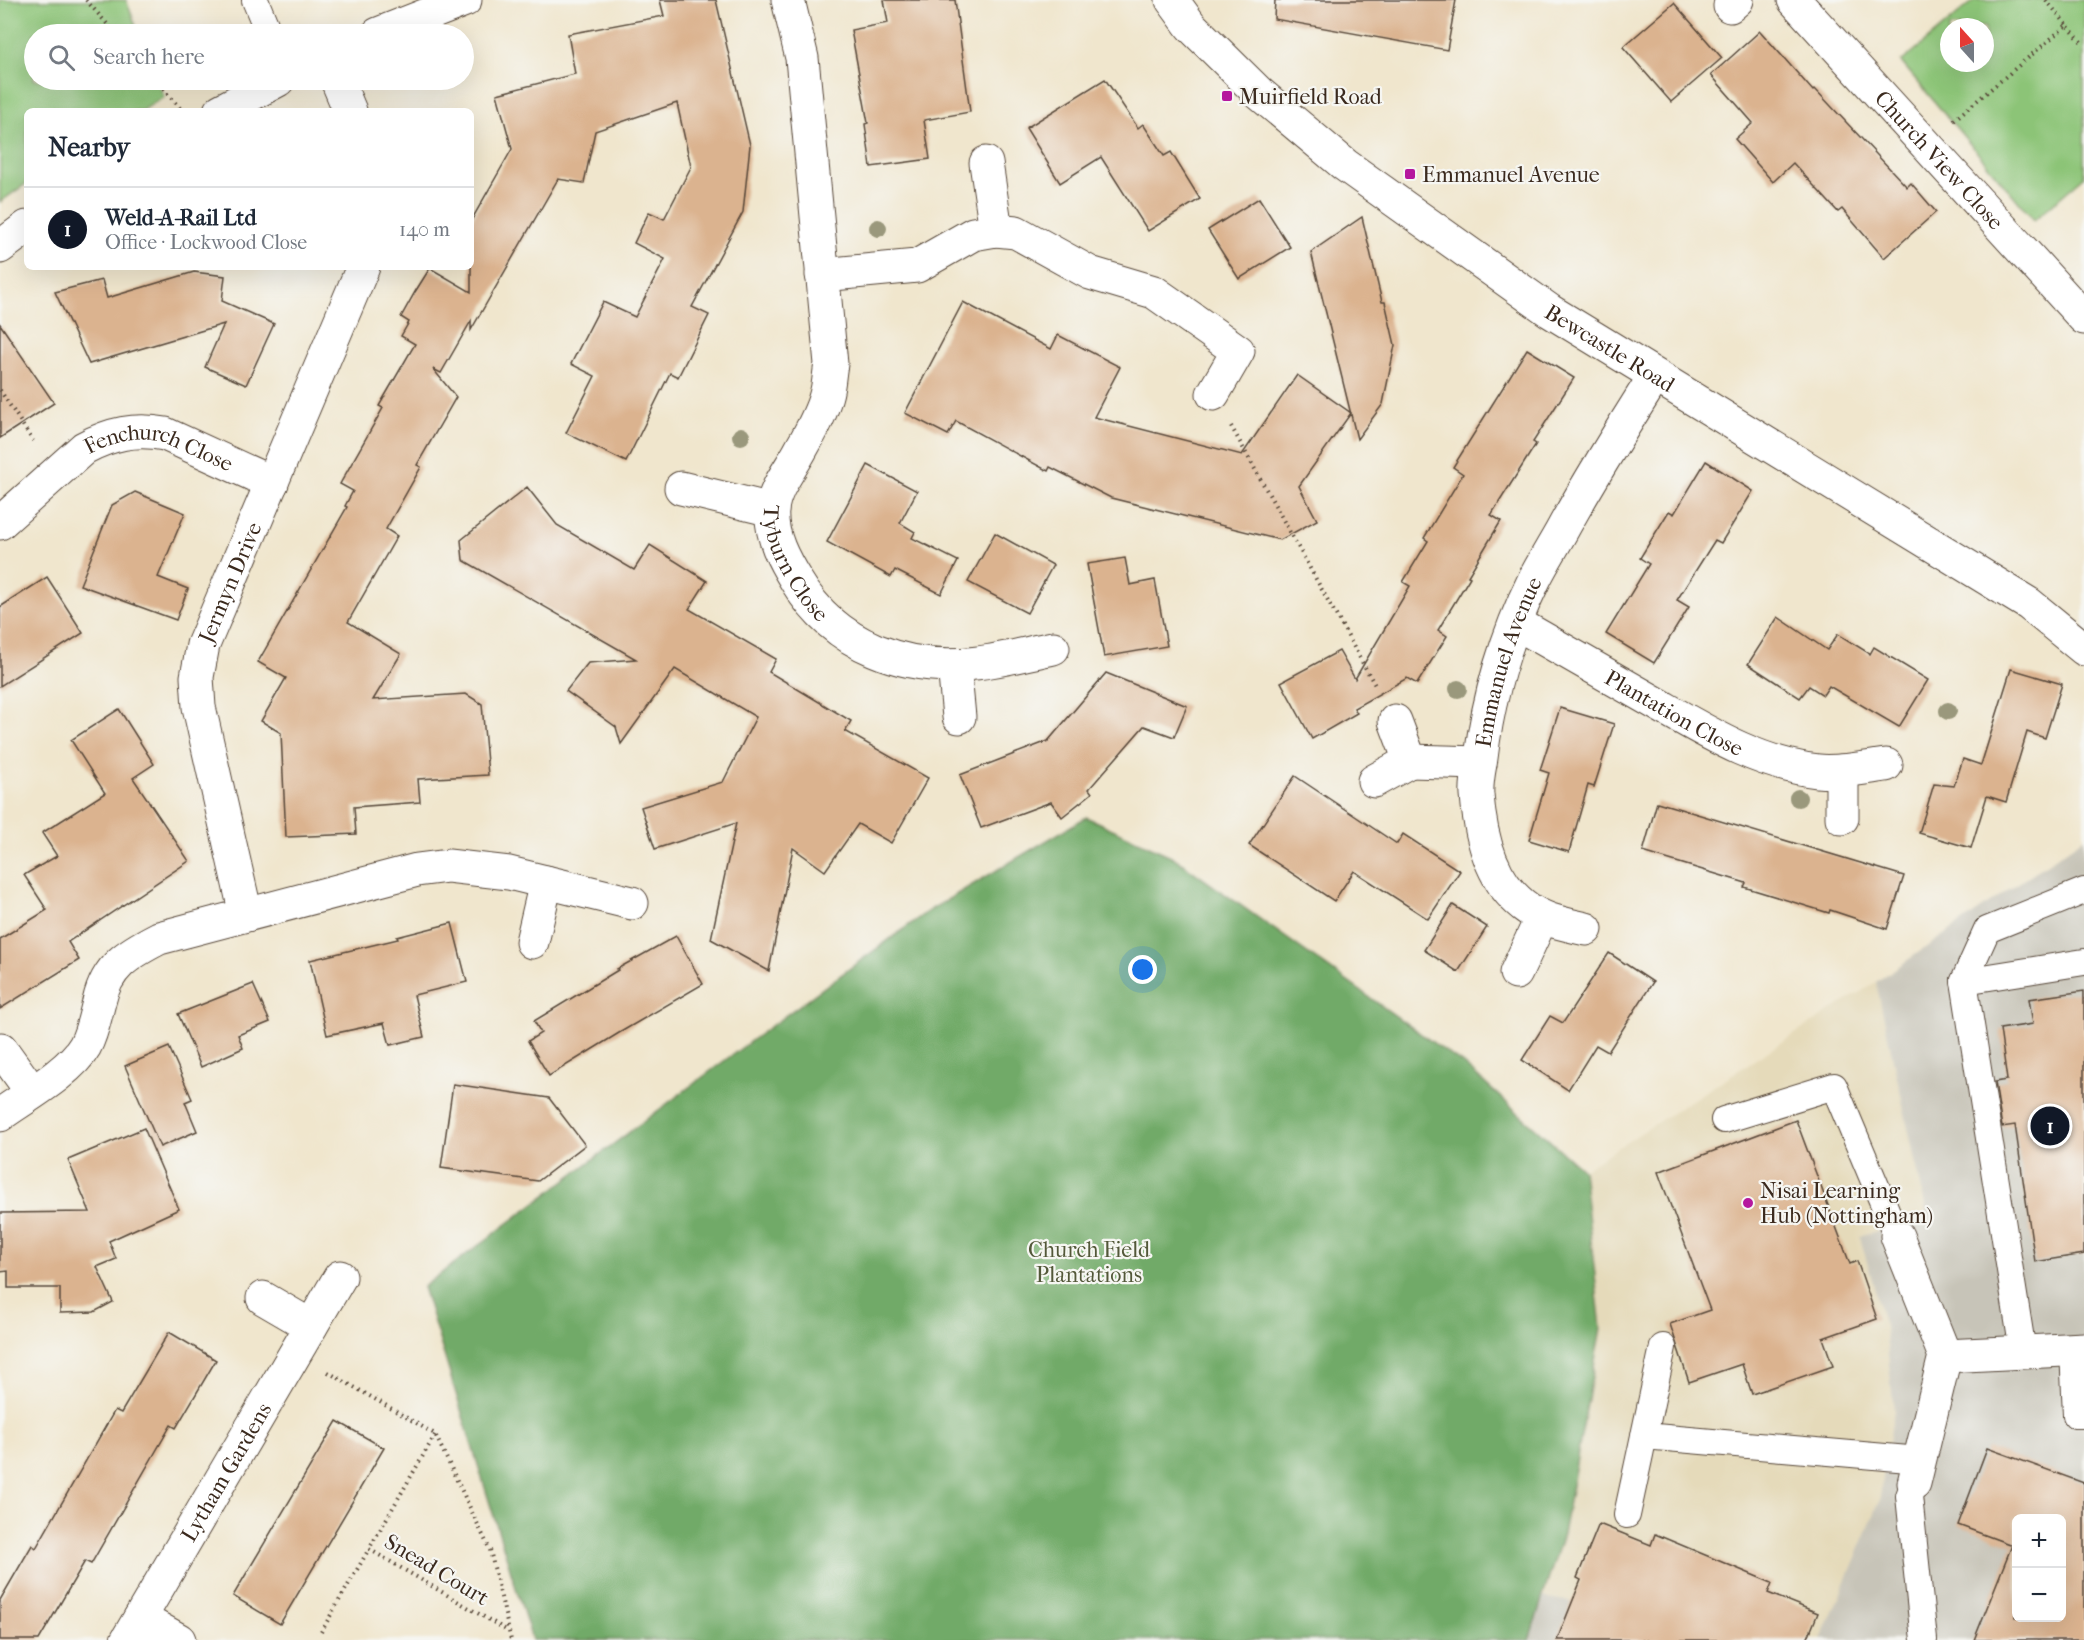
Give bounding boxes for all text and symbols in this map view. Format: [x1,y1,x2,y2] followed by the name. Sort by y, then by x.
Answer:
[1940,18,1994,72] north arrow
[24,24,474,90] search box
[45,41,78,74] icon: search
[93,44,205,70] text: Search here
[1239,84,1383,110] place label: Muirfield Road
[1869,85,2009,235] street label: Church View Close
[1220,89,1234,103] marker: Muirfield Road
[48,132,130,163] text: Nearby
[1422,162,1600,188] place label: Emmanuel Avenue
[1403,167,1417,181] marker: Emmanuel Avenue
[105,205,256,231] text: Weld-A-Rail Ltd
[64,218,71,241] text: 1
[399,218,450,241] text: 140 m
[105,231,307,254] text: Office · Lockwood Close
[1540,299,1680,399] street label: Bewcastle Road
[80,420,237,477] street label: Fenchurch Close
[758,504,834,627] street label: Tyburn Close
[193,518,268,649] street label: Jermyn Drive
[1471,573,1548,749] street label: Emmanuel Avenue
[1600,665,1747,762] street label: Plantation Close
[1128,955,1157,984] your location
[2030,1104,2070,1148] pin: 1
[1760,1178,1933,1229] place label: Nisai Learning Hub (Nottingham)
[1741,1196,1755,1210] marker: Nisai Learning Hub (Nottingham)
[1028,1237,1151,1288] park label: Church Field Plantations
[176,1398,277,1546] street label: Lytham Gardens
[2012,1514,2066,1622] map controls
[2012,1514,2066,1568] button: +
[380,1529,494,1611] street label: Snead Court
[2012,1568,2066,1622] button: −

